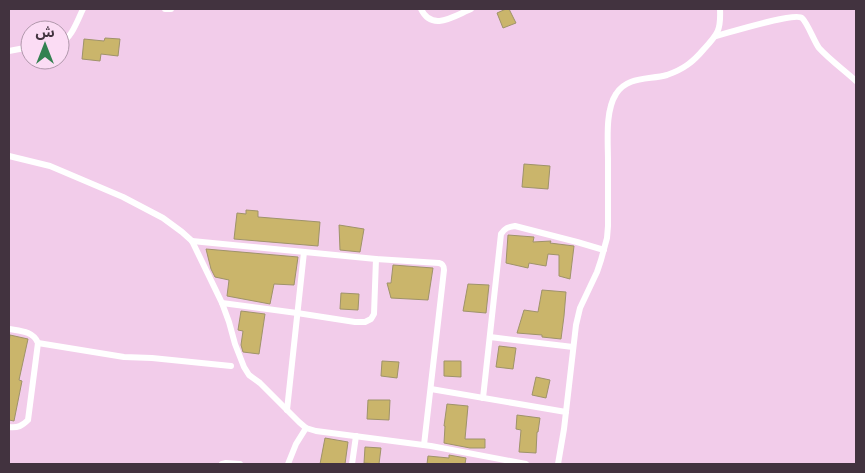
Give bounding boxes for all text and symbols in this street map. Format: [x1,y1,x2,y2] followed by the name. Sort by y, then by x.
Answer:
[20,20,70,70] north arrow
[35,22,55,42] text: ش

